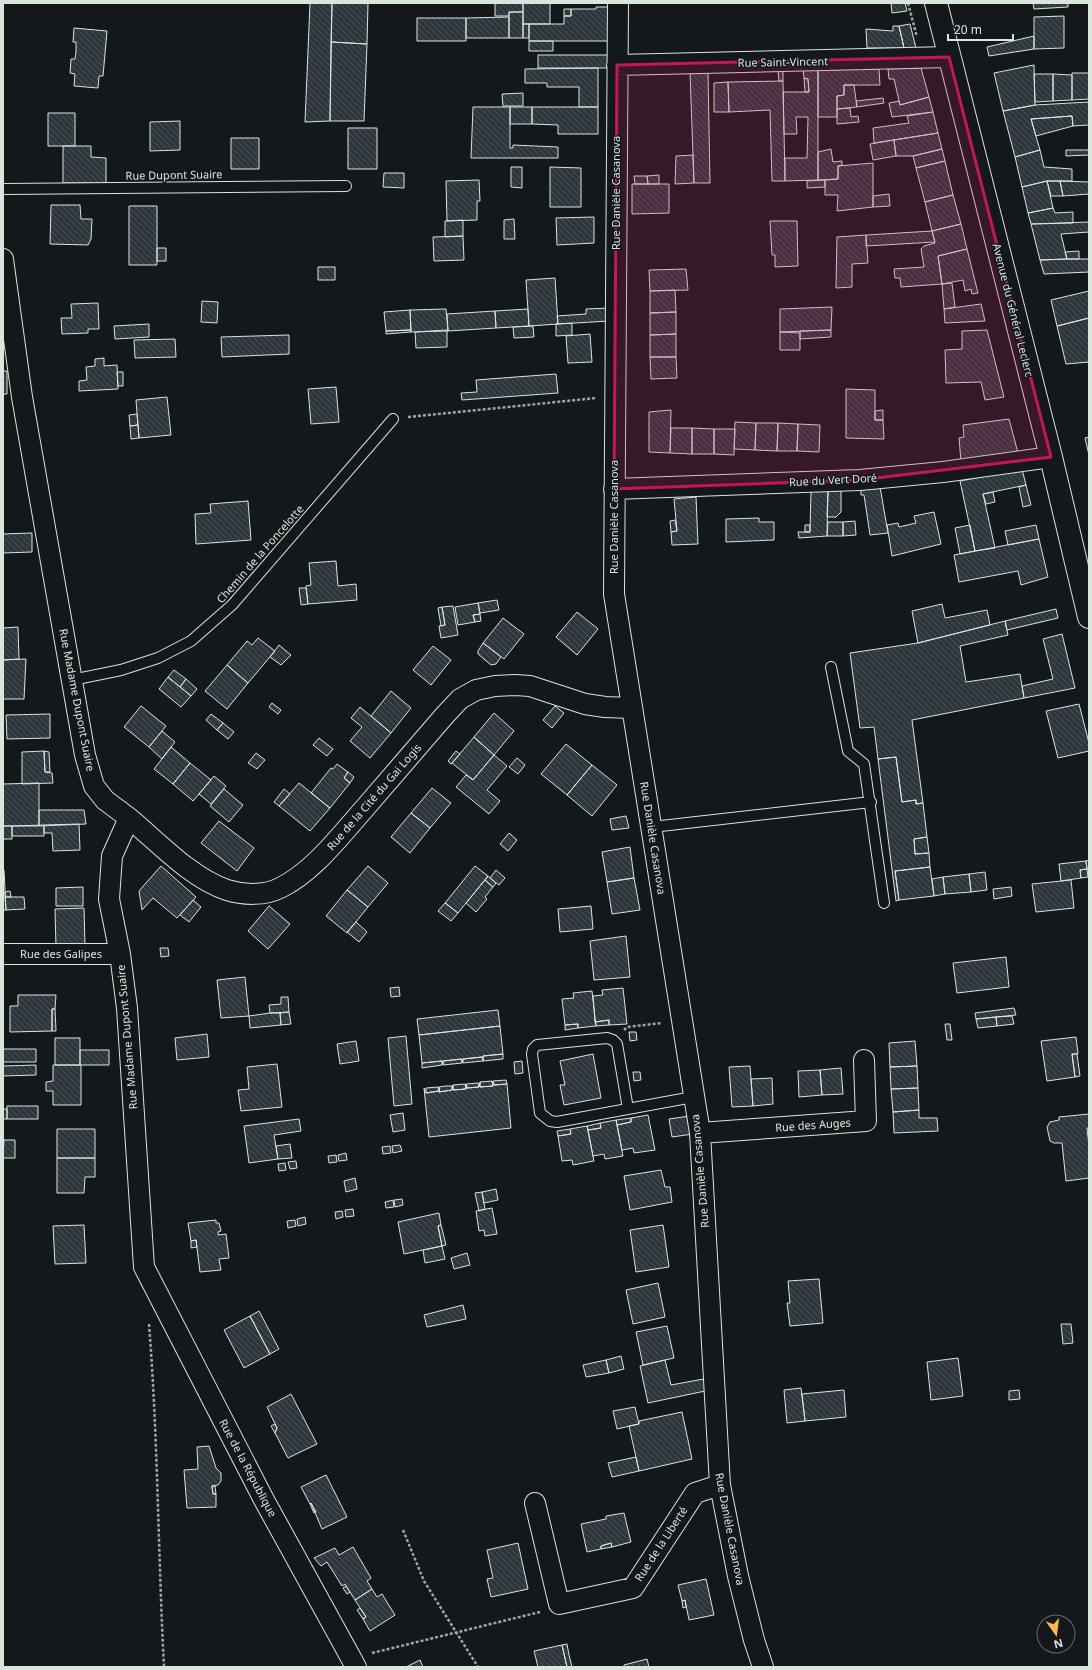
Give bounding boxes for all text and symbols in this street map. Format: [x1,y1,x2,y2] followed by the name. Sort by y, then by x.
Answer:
[948,16,1013,42] scale bar
[954,21,982,38] text: 20 m
[738,53,828,70] street label: Rue Saint-Vincent
[608,136,623,250] street label: Rue Danièle Casanova
[125,166,223,183] street label: Rue Dupont Suaire
[990,242,1037,378] street label: Avenue du Général Leclerc
[606,460,621,574] street label: Rue Danièle Casanova
[788,470,877,489] street label: Rue du Vert Doré
[213,501,307,606] street label: Chemin de la Poncelotte
[56,627,99,773] street label: Rue Madame Dupont Suaire
[323,740,424,853] street label: Rue de la Cité du Gai Logis
[637,780,670,895] street label: Rue Danièle Casanova
[20,946,102,961] street label: Rue des Galipes
[113,964,140,1110] street label: Rue Madame Dupont Suaire
[687,1114,712,1229] street label: Rue Danièle Casanova
[775,1114,851,1135] street label: Rue des Auges
[216,1416,281,1520] street label: Rue de la République
[712,1471,749,1586] street label: Rue Danièle Casanova
[631,1503,690,1584] street label: Rue de la Liberté
[1036,1614,1076,1654] north arrow
[1052,1636,1065,1653] text: N

